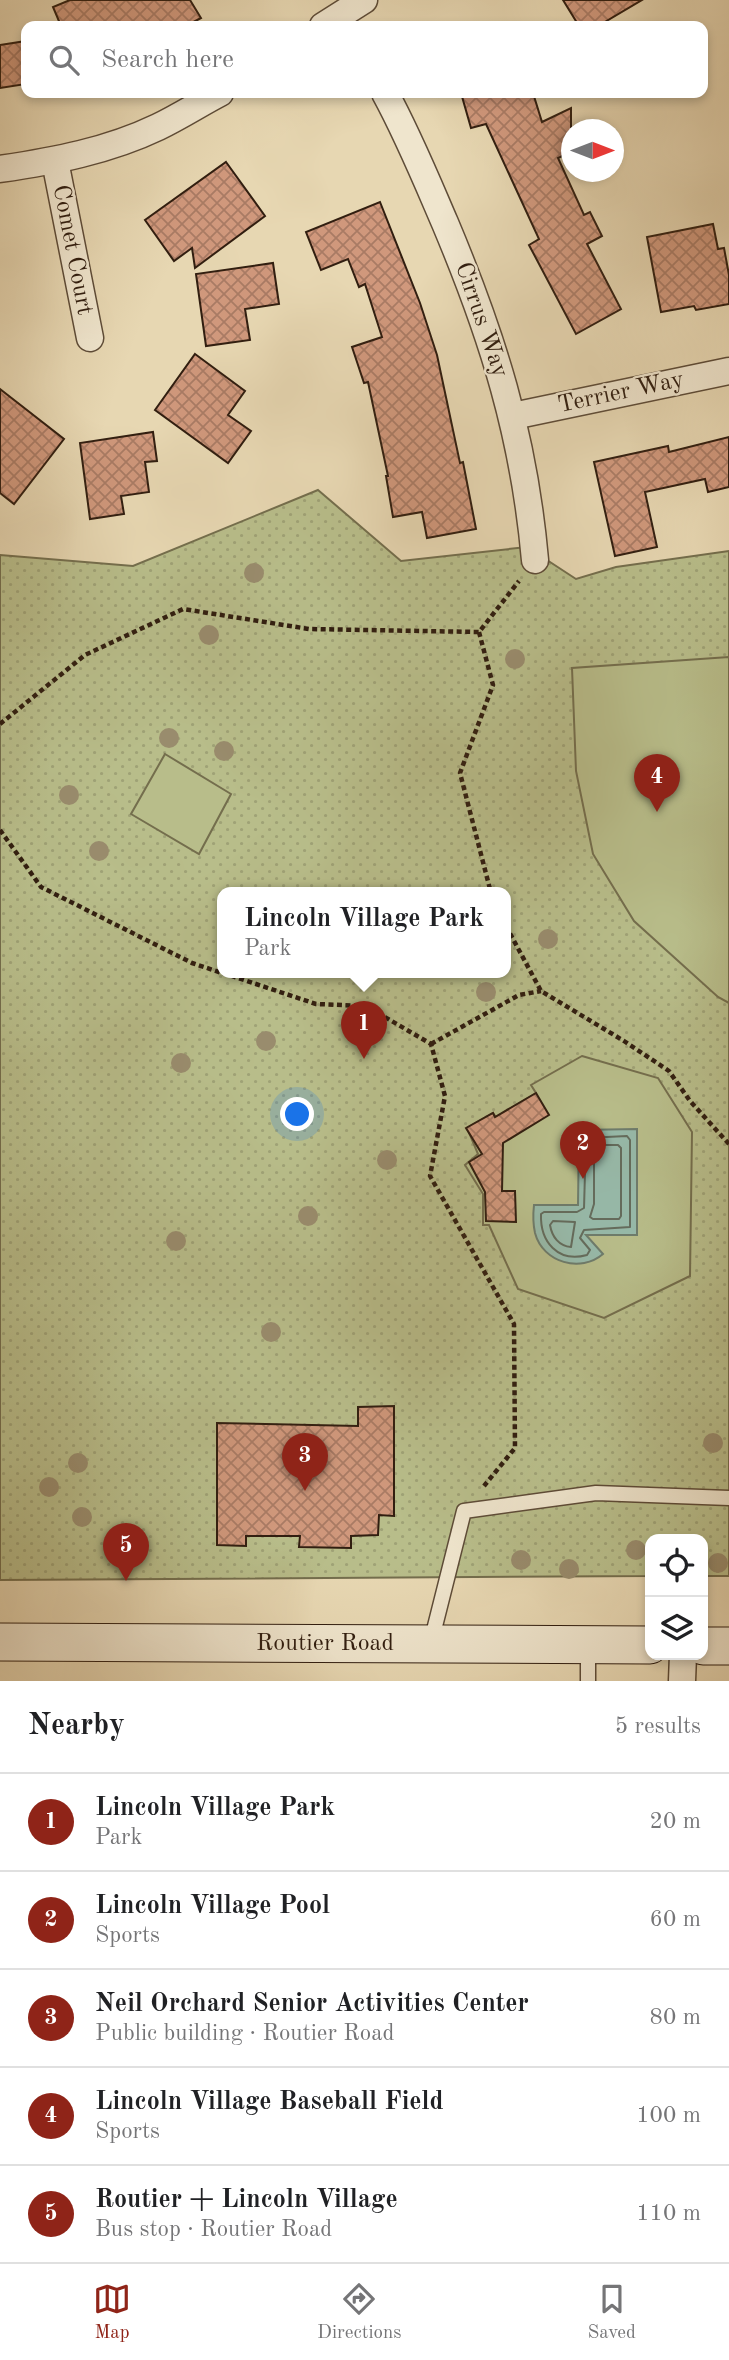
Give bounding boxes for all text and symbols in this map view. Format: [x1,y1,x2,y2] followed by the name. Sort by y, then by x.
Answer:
[21,21,708,98] search box
[45,41,83,79] icon: search
[101,47,234,73] text: Search here
[561,119,624,182] north arrow
[48,183,96,317] street label: Comet Court
[450,259,512,381] street label: Cirrus Way
[556,368,686,418] street label: Terrier Way
[634,754,680,812] pin: 4
[217,887,511,978] popup
[244,906,484,932] text: Lincoln Village Park
[244,937,291,960] text: Park
[341,1001,387,1059] pin: 1
[280,1097,314,1131] your location
[560,1121,606,1179] pin: 2
[282,1433,328,1491] pin: 3
[103,1523,149,1581] pin: 5
[645,1534,708,1660] map controls
[645,1534,708,1597] button: locate
[645,1597,708,1660] button: layers
[256,1632,394,1656] street label: Routier Road
[28,1711,125,1741] text: Nearby
[615,1715,701,1738] text: 5 results
[95,1795,335,1821] text: Lincoln Village Park
[44,1810,58,1833] text: 1
[650,1810,701,1833] text: 20 m
[95,1826,142,1849] text: Park
[95,1893,330,1919] text: Lincoln Village Pool
[44,1908,58,1931] text: 2
[650,1908,701,1931] text: 60 m
[95,1924,160,1947] text: Sports
[95,1991,529,2017] text: Neil Orchard Senior Activities Center
[44,2006,58,2029] text: 3
[650,2006,701,2029] text: 80 m
[95,2022,395,2045] text: Public building · Routier Road
[95,2089,444,2115] text: Lincoln Village Baseball Field
[44,2104,58,2127] text: 4
[636,2104,701,2127] text: 100 m
[95,2120,160,2143] text: Sports
[95,2187,398,2213] text: Routier + Lincoln Village
[44,2202,58,2225] text: 5
[636,2202,701,2225] text: 110 m
[95,2218,332,2241] text: Bus stop · Routier Road
[93,2280,131,2345] tab: Map
[317,2280,402,2345] tab: Directions
[588,2280,636,2345] tab: Saved

